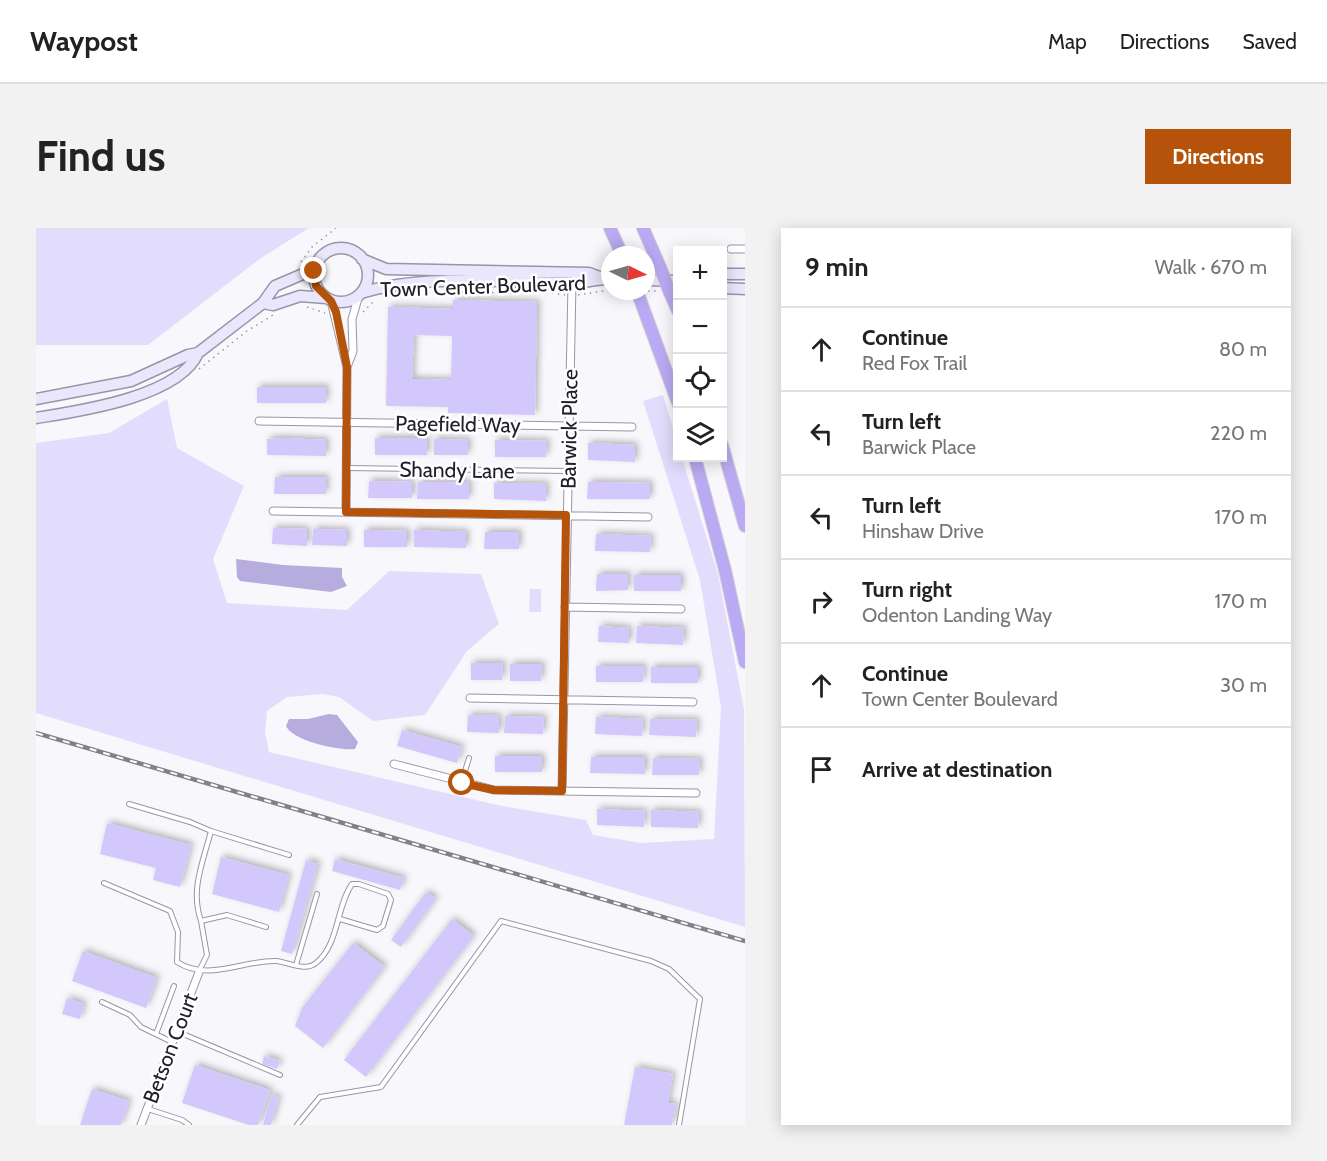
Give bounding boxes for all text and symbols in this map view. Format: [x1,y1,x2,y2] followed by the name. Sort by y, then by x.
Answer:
[30,24,138,58] text: Waypost
[1048,29,1087,54] text: Map
[1120,29,1209,54] text: Directions
[1242,29,1297,54] text: Saved
[1145,129,1291,184] button: Directions
[36,130,165,182] text: Find us
[601,246,655,300] north arrow
[673,246,727,462] map controls
[673,246,727,300] button: +
[805,251,869,283] text: 9 min
[1155,255,1267,279] text: Walk · 670 m
[300,257,326,283] route end
[380,270,586,302] street label: Town Center Boulevard
[673,300,727,354] button: −
[862,324,948,351] text: Continue
[805,333,838,366] icon: ahead
[1219,337,1267,361] text: 80 m
[862,351,967,375] text: Red Fox Trail
[673,354,727,408] button: locate
[555,369,583,489] street label: Barwick Place
[673,408,727,462] button: layers
[862,408,941,435] text: Turn left
[395,410,521,438] street label: Pagefield Way
[805,417,838,450] icon: left
[1210,421,1267,445] text: 220 m
[862,435,976,459] text: Barwick Place
[399,456,515,484] street label: Shandy Lane
[862,492,941,519] text: Turn left
[805,501,838,534] icon: left
[1215,505,1267,529] text: 170 m
[862,519,984,543] text: Hinshaw Drive
[862,576,952,603] text: Turn right
[805,585,838,618] icon: right
[1215,589,1267,613] text: 170 m
[862,603,1052,627] text: Odenton Landing Way
[862,660,948,687] text: Continue
[805,669,838,702] icon: ahead
[1220,673,1267,697] text: 30 m
[862,687,1058,711] text: Town Center Boulevard
[805,753,838,786] icon: arrive
[862,756,1052,783] text: Arrive at destination
[448,769,474,795] route start
[138,989,202,1107] street label: Betson Court

